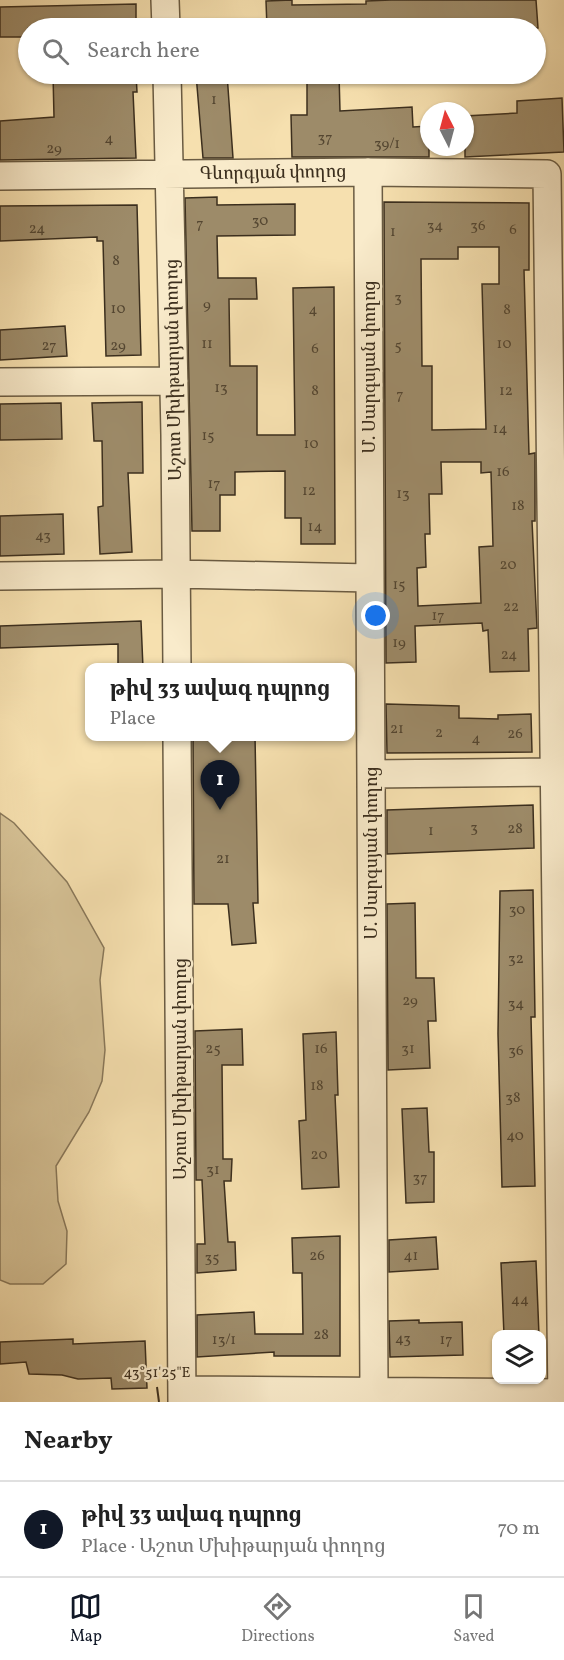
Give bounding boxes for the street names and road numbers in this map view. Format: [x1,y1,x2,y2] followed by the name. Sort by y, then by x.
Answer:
[200,160,347,187] street label: Գևորգյան փողոց
[160,259,189,481] street label: Աշոտ Մխիթարյան փողոց
[358,280,383,454] street label: Մ. Սարգսյան փողոց
[360,766,385,940] street label: Մ. Սարգսյան փողոց
[169,958,194,1180] street label: Աշոտ Մխիթարյան փողոց

